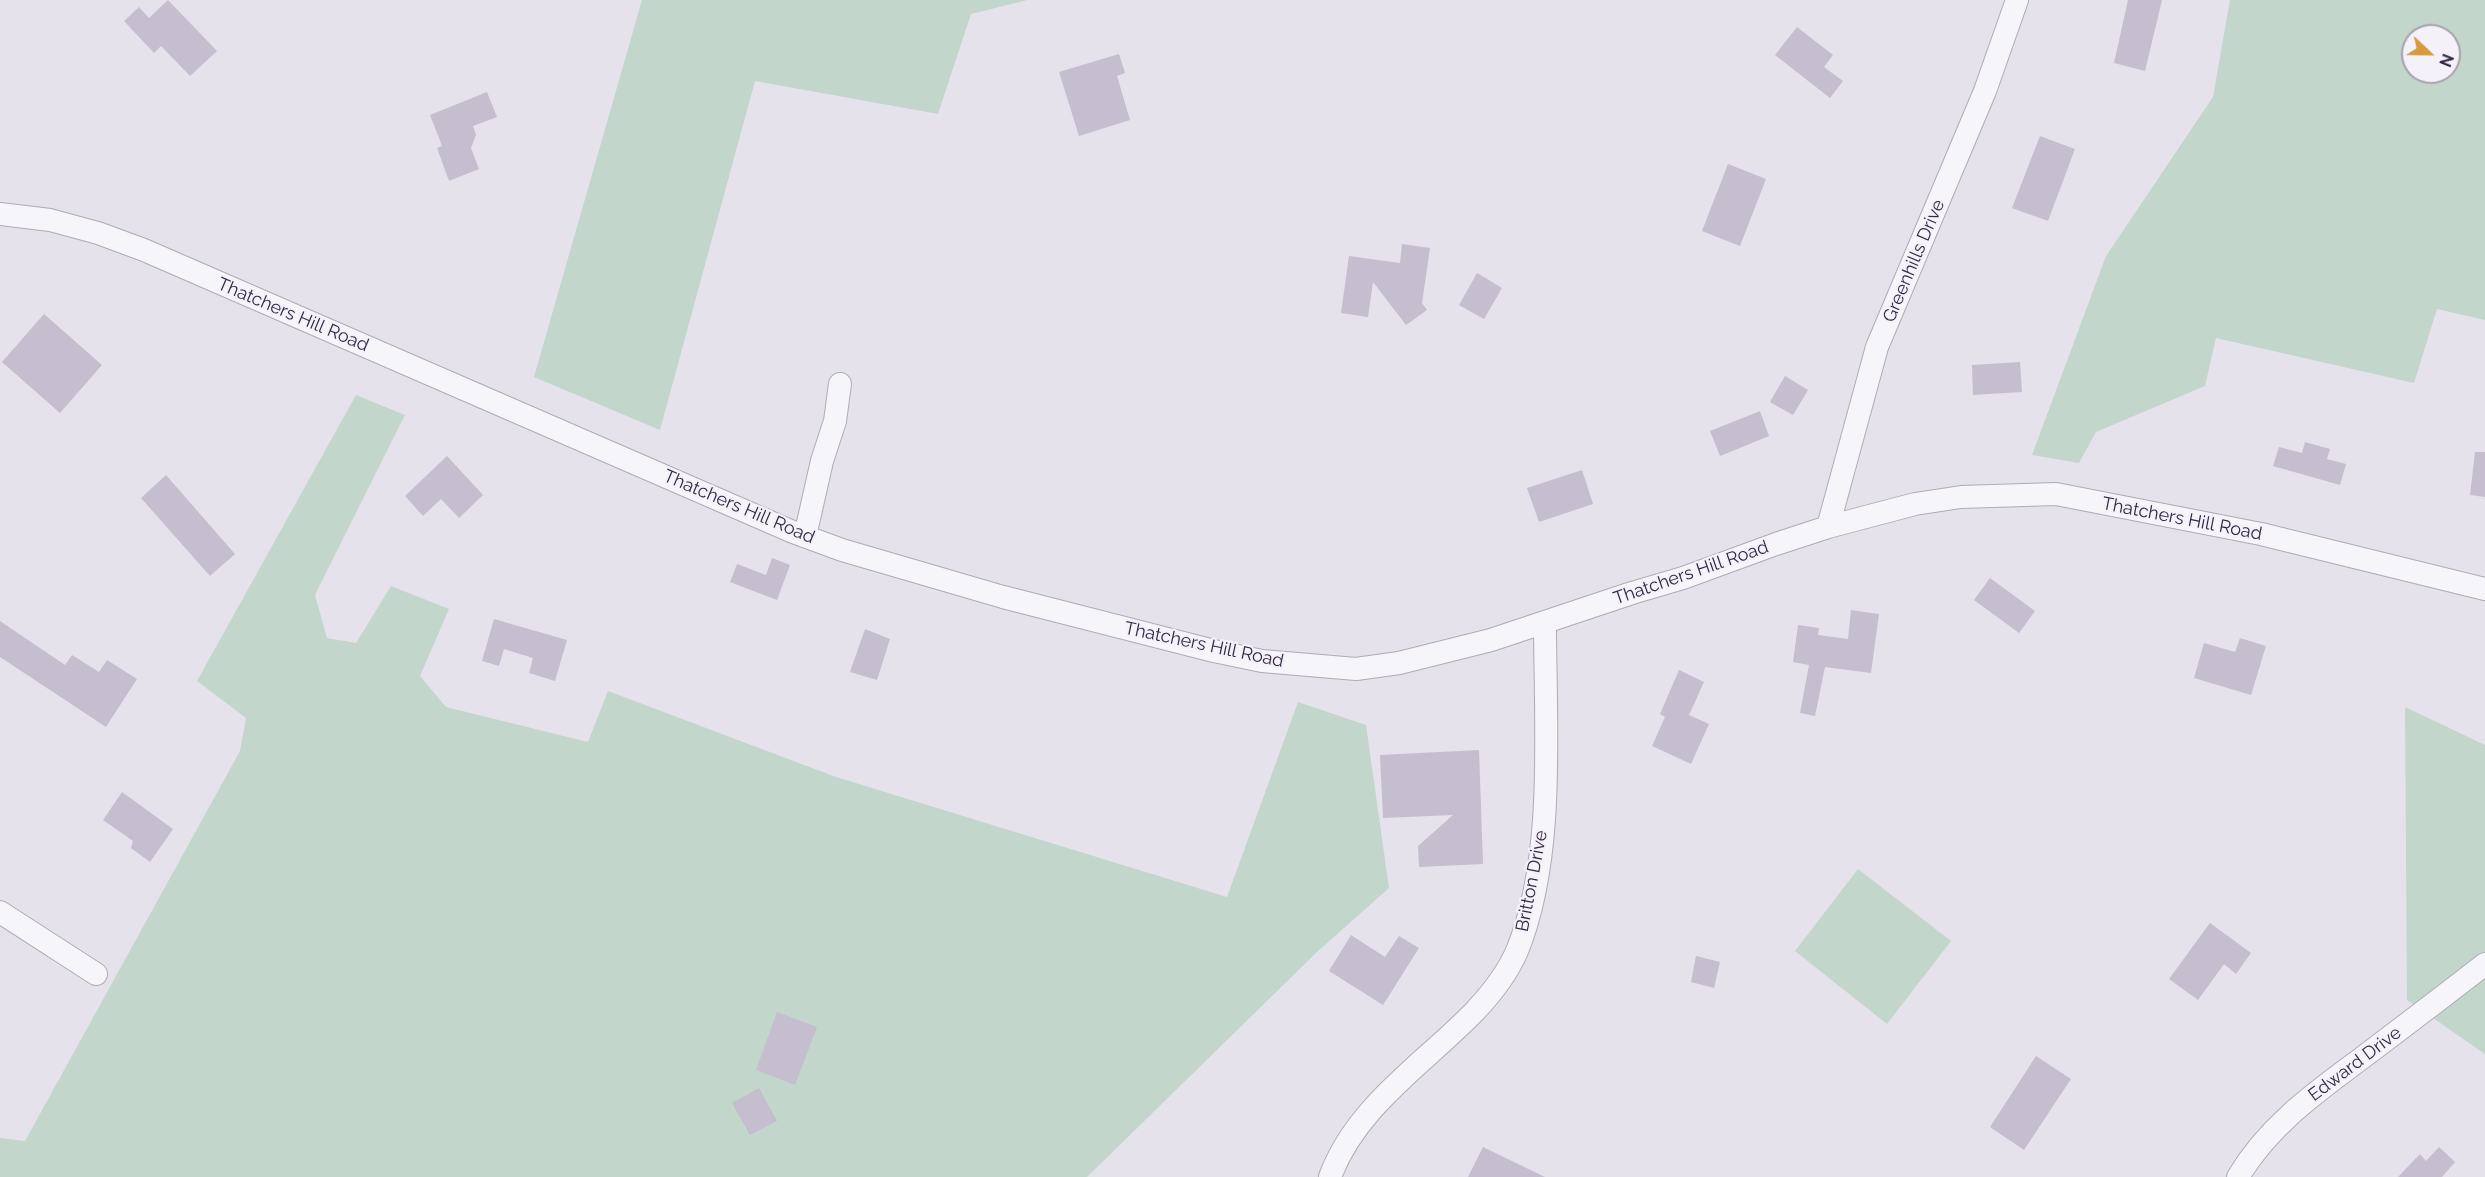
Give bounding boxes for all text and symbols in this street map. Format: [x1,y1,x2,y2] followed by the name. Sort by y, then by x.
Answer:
[2401,24,2461,84] north arrow
[2435,51,2457,69] text: N
[1878,196,1950,326] street label: Greenhills Drive
[214,273,372,357] street label: Thatchers Hill Road
[660,465,818,549] street label: Thatchers Hill Road
[2100,493,2264,545] street label: Thatchers Hill Road
[1611,536,1771,610] street label: Thatchers Hill Road
[1122,618,1286,672] street label: Thatchers Hill Road
[1512,828,1552,934] street label: Britton Drive
[2304,1022,2406,1106] street label: Edward Drive

